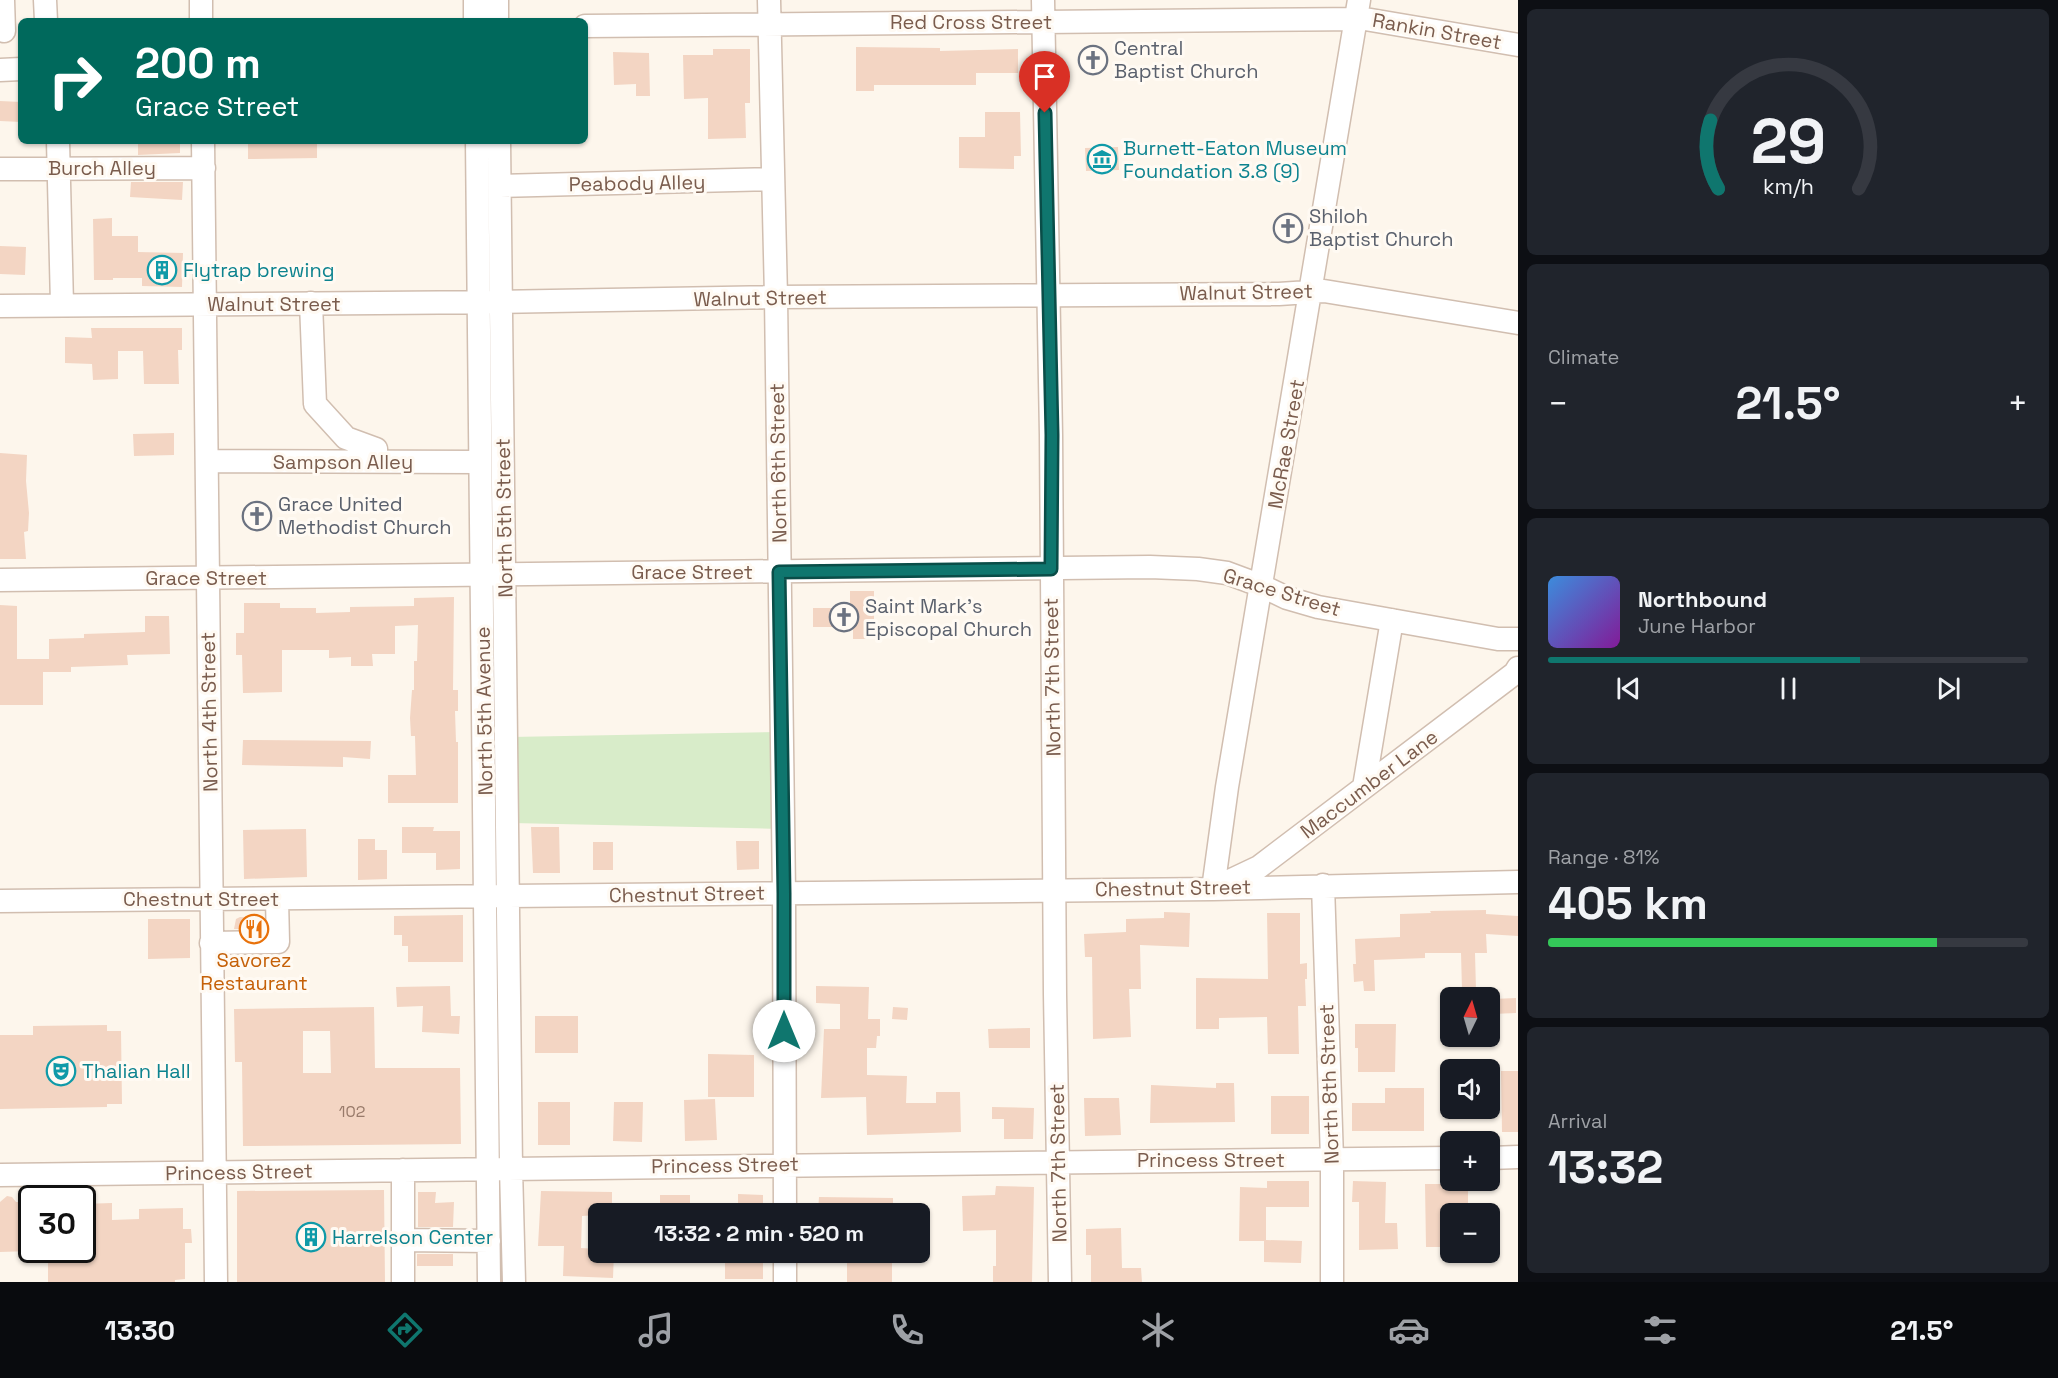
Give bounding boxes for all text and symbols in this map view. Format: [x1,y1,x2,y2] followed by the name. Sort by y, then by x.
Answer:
[1370,7,1504,55] street label: Rankin Street
[890,9,1052,35] street label: Red Cross Street
[1114,35,1259,84] place label: Central Baptist Church
[135,37,261,90] text: 200 m
[36,42,114,120] icon: right
[1077,44,1109,76] church icon: Central Baptist Church
[1019,51,1070,113] pin
[1028,60,1061,93] icon: arrive
[135,89,299,124] text: Grace Street
[1750,102,1826,181] text: 29
[1123,135,1347,184] place label: Burnett-Eaton Museum Foundation 3.8 (9)
[1086,143,1118,175] museum icon: Burnett-Eaton Museum Foundation 3.8 (9)
[48,155,156,181] street label: Burch Alley
[568,169,706,197] street label: Peabody Alley
[1762,173,1814,200] text: km/h
[1309,203,1454,252] place label: Shiloh Baptist Church
[1272,212,1304,244] church icon: Shiloh Baptist Church
[146,254,178,286] building icon: Flytrap brewing
[183,257,335,283] place label: Flytrap brewing
[1179,278,1313,306] street label: Walnut Street
[693,284,827,312] street label: Walnut Street
[207,291,341,317] street label: Walnut Street
[1548,344,1619,370] text: Climate
[1735,375,1841,432] text: 21.5°
[1262,377,1310,511] street label: McRae Street
[764,383,792,543] street label: North 6th Street
[1548,383,1568,425] text: −
[2008,383,2028,425] text: +
[490,438,518,598] street label: North 5th Street
[273,449,413,475] street label: Sampson Alley
[278,491,452,540] place label: Grace United Methodist Church
[241,500,273,532] church icon: Grace United Methodist Church
[631,559,753,585] street label: Grace Street
[1220,562,1344,622] street label: Grace Street
[145,565,267,591] street label: Grace Street
[1638,585,1767,613] text: Northbound
[865,593,1032,642] place label: Saint Mark's Episcopal Church
[1038,597,1066,757] street label: North 7th Street
[828,601,860,633] church icon: Saint Mark's Episcopal Church
[1638,613,1756,639] text: June Harbor
[470,626,498,796] street label: North 5th Avenue
[195,632,223,792] street label: North 4th Street
[1612,672,1645,705] icon: previous
[1772,672,1805,705] icon: pause
[1932,672,1965,705] icon: next
[1295,724,1443,844] street label: Maccumber Lane
[1548,844,1659,870] text: Range · 81%
[1095,874,1251,902] street label: Chestnut Street
[1548,875,1708,932] text: 405 km
[609,880,765,908] street label: Chestnut Street
[123,886,279,912] street label: Chestnut Street
[238,913,270,945] restaurant icon: Savorez Restaurant
[200,947,308,996] place label: Savorez Restaurant
[1440,987,1500,1047] north arrow
[1440,987,1500,1263] map controls
[752,999,816,1063] position arrow
[1313,1004,1345,1164] street label: North 8th Street
[45,1055,77,1087] theatre icon: Thalian Hall
[82,1058,191,1084] place label: Thalian Hall
[1440,1059,1500,1119] button: sound
[1044,1083,1072,1243] street label: North 7th Street
[339,1101,365,1122] house number: 102
[1548,1108,1607,1134] text: Arrival
[1440,1131,1500,1191] button: +
[1548,1139,1663,1196] text: 13:32
[1137,1147,1285,1173] street label: Princess Street
[651,1151,799,1179] street label: Princess Street
[165,1158,313,1186] street label: Princess Street
[18,1185,96,1263] speed limit sign: 30
[1440,1203,1500,1263] button: −
[654,1219,864,1247] text: 13:32 · 2 min · 520 m
[295,1221,327,1253] building icon: Harrelson Center
[332,1224,493,1250] place label: Harrelson Center
[384,1309,426,1351] icon: directions
[635,1309,677,1351] icon: music
[886,1309,928,1351] icon: phone
[1137,1309,1179,1351] icon: climate
[1388,1309,1430,1351] icon: car
[1639,1309,1681,1351] icon: filters
[105,1313,175,1348] text: 13:30
[1890,1313,1953,1348] text: 21.5°

